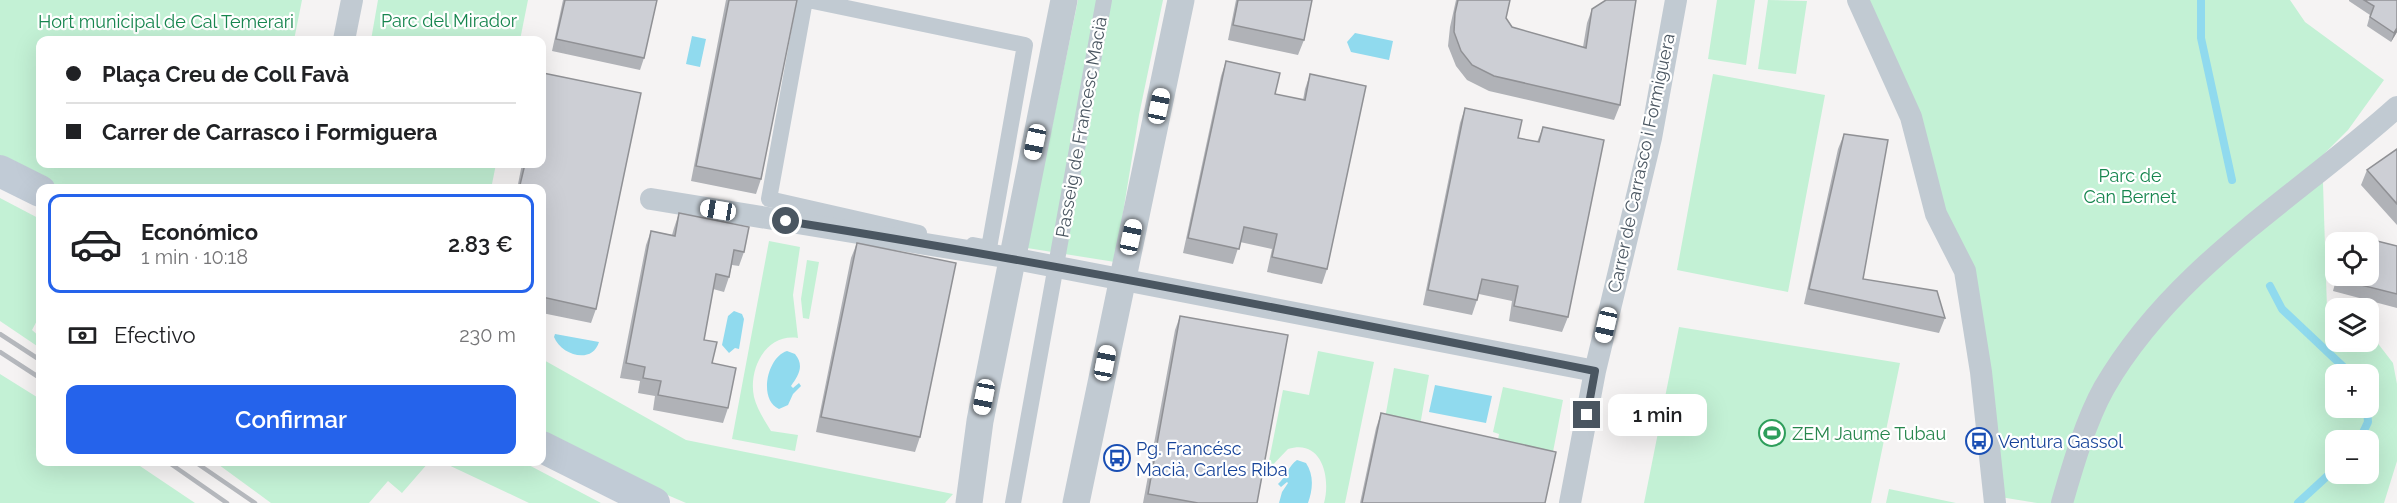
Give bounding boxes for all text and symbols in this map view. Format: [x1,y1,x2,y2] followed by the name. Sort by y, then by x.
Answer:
[381,10,518,31] park label: Parc del Mirador
[38,11,294,32] park label: Hort municipal de Cal Temerari
[1051,15,1111,239] street label: Passeig de Francesc Macià
[1603,31,1679,295] street label: Carrer de Carrasco i Formiguera
[102,61,349,87] text: Plaça Creu de Coll Favà
[1146,87,1172,125] car
[102,119,437,145] text: Carrer de Carrasco i Formiguera
[1022,123,1048,161] car
[2083,165,2177,207] park label: Parc de Can Bernet
[699,198,737,222] car
[772,207,799,234] route start
[69,217,123,271] icon: car
[1118,218,1144,256] car
[141,219,258,245] text: Económico
[448,231,513,257] text: 2.83 €
[2325,232,2379,484] map controls
[2325,232,2379,286] button: locate
[141,245,248,269] text: 1 min · 10:18
[2325,298,2379,352] button: layers
[1593,305,1619,345] car
[66,319,99,352] icon: cash
[114,322,196,348] text: Efectivo
[459,323,516,347] text: 230 m
[1093,344,1117,382] car
[2325,364,2379,418] button: +
[972,378,996,416] car
[66,385,516,454] button: Confirmar
[1608,394,1707,436] callout: 1 min
[1573,401,1600,428] route end
[1633,403,1682,427] text: 1 min
[1757,418,1787,448] sports icon: ZEM Jaume Tubau
[1792,423,1946,444] place label: ZEM Jaume Tubau
[1964,426,1994,456] bus stop icon: Ventura Gassol
[2325,430,2379,484] button: −
[1998,431,2123,452] place label: Ventura Gassol
[1136,438,1288,480] place label: Pg. Francésc Macià, Carles Riba
[1102,443,1132,473] bus stop icon: Pg. Francésc Macià, Carles Riba

